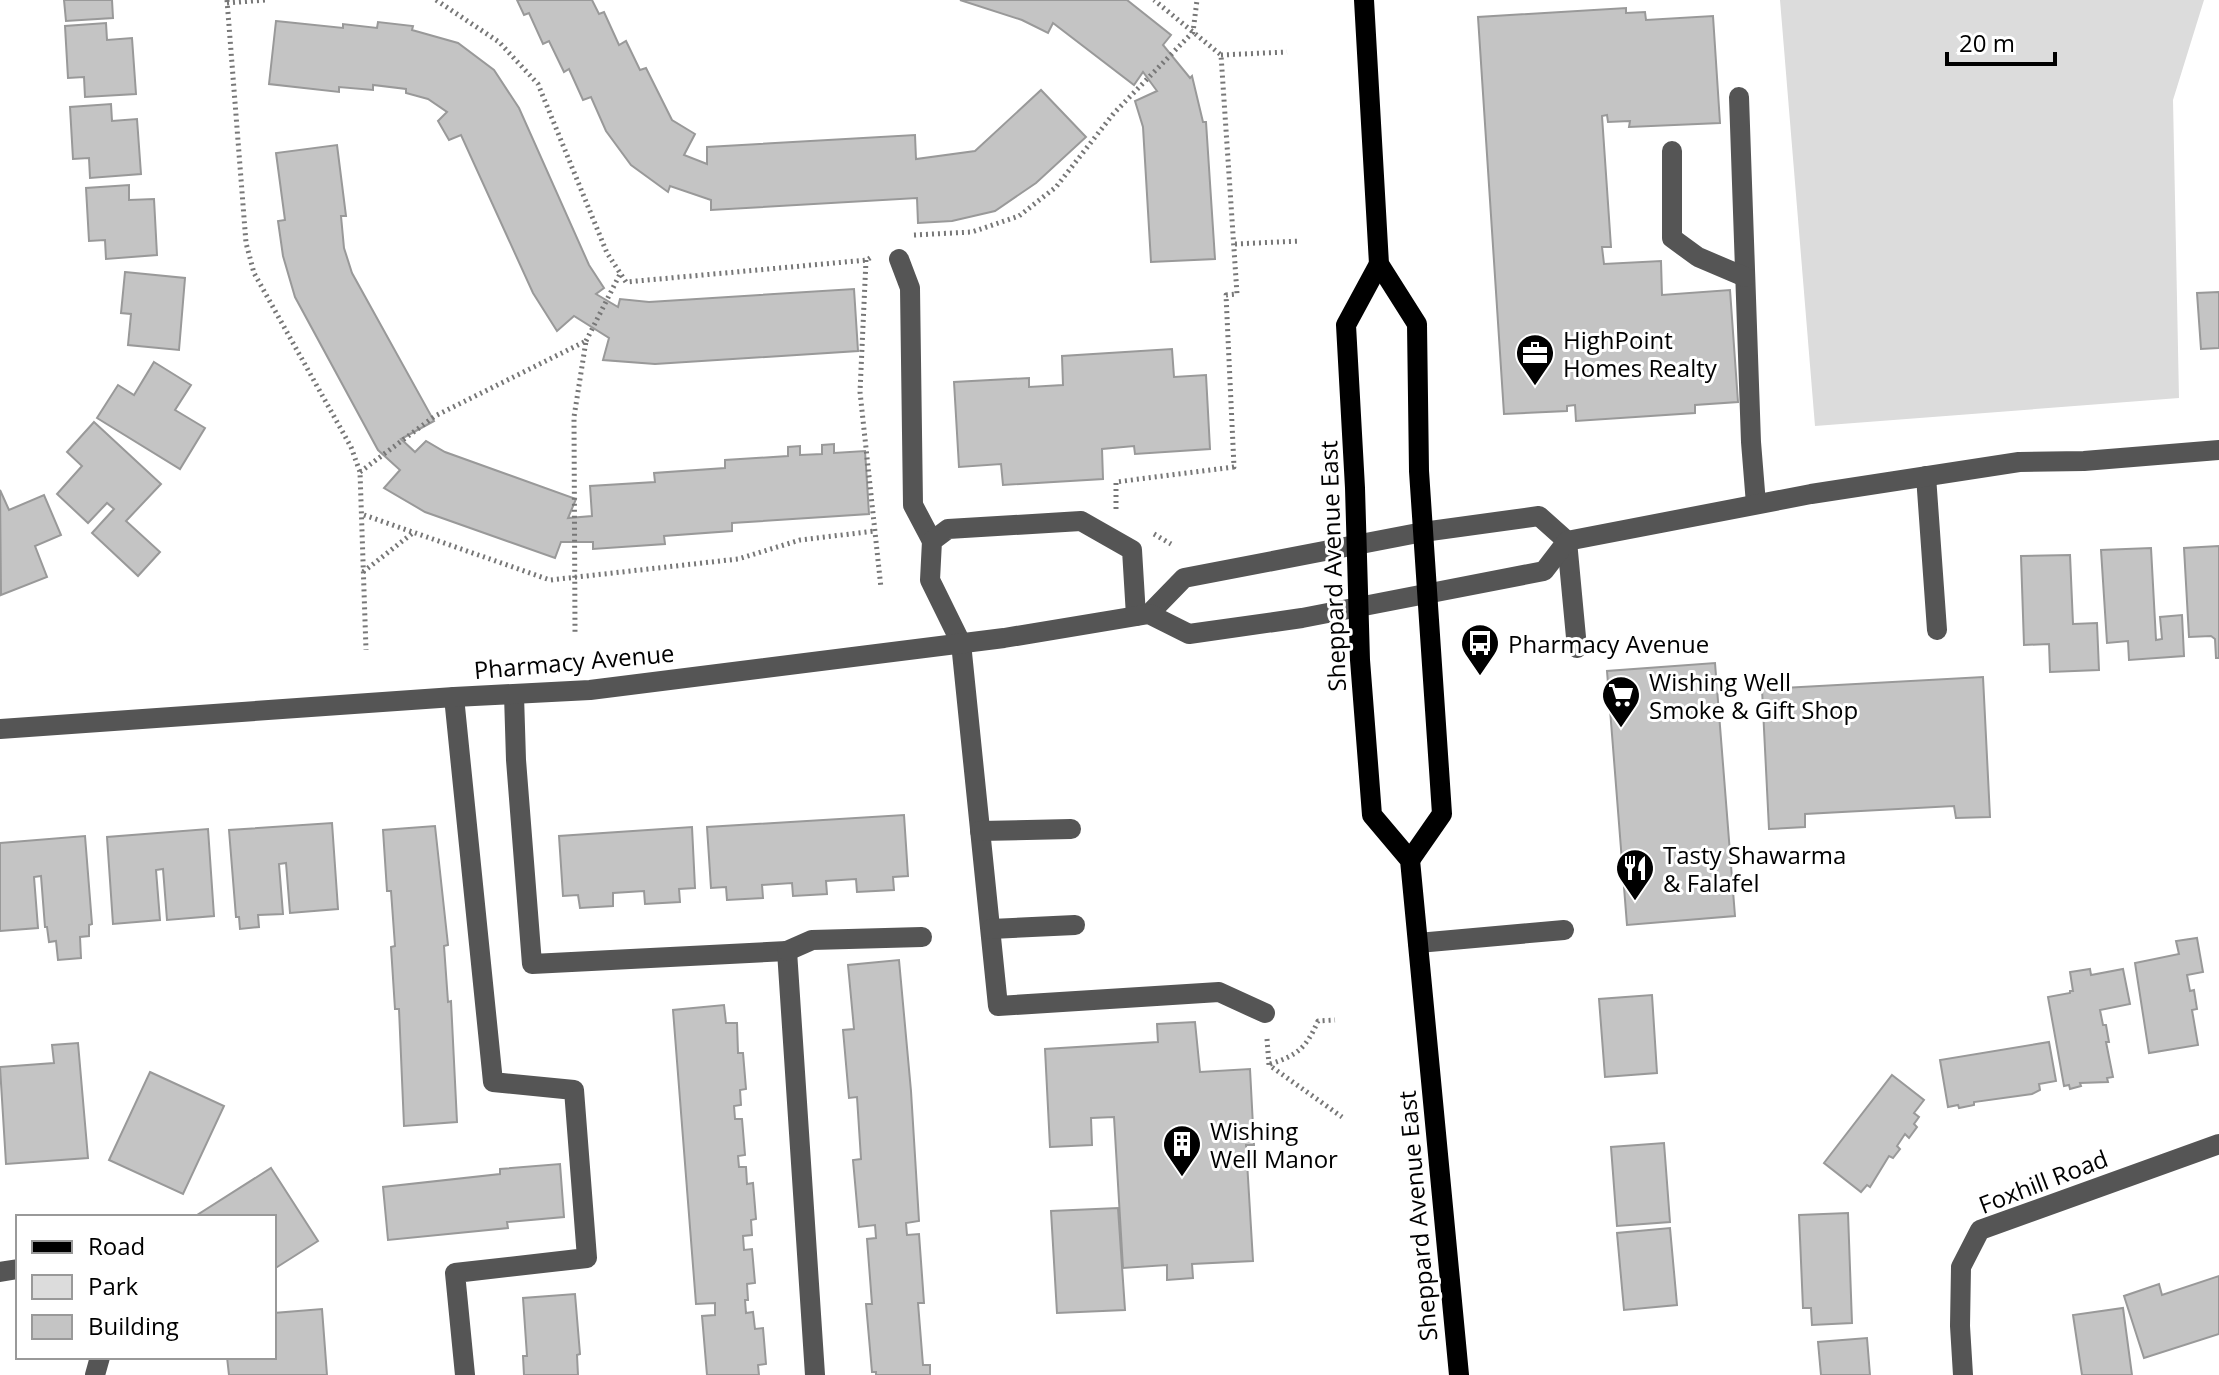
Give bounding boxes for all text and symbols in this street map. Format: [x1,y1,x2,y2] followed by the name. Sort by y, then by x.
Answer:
[1947,16,2055,66] scale bar
[1959,26,2015,59] text: 20 m
[1563,323,1718,384] place label: HighPoint Homes Realty
[1514,332,1556,387] office icon: HighPoint Homes Realty
[1311,440,1353,692] street label: Sheppard Avenue East
[1459,622,1501,677] bus stop icon: Pharmacy Avenue
[1508,627,1709,660] place label: Pharmacy Avenue
[472,636,676,686] street label: Pharmacy Avenue
[1649,665,1858,726] place label: Wishing Well Smoke & Gift Shop
[1600,674,1642,729] supermarket icon: Wishing Well Smoke & Gift Shop
[1663,838,1846,899] place label: Tasty Shawarma & Falafel
[1614,847,1656,902] restaurant icon: Tasty Shawarma & Falafel
[1390,1089,1444,1343] street label: Sheppard Avenue East
[1210,1114,1338,1175] place label: Wishing Well Manor
[1161,1123,1203,1178] building icon: Wishing Well Manor
[1974,1141,2112,1221] street label: Foxhill Road
[16,1215,276,1359] legend
[88,1229,145,1262] text: Road
[88,1269,139,1302] text: Park
[88,1309,179,1342] text: Building

